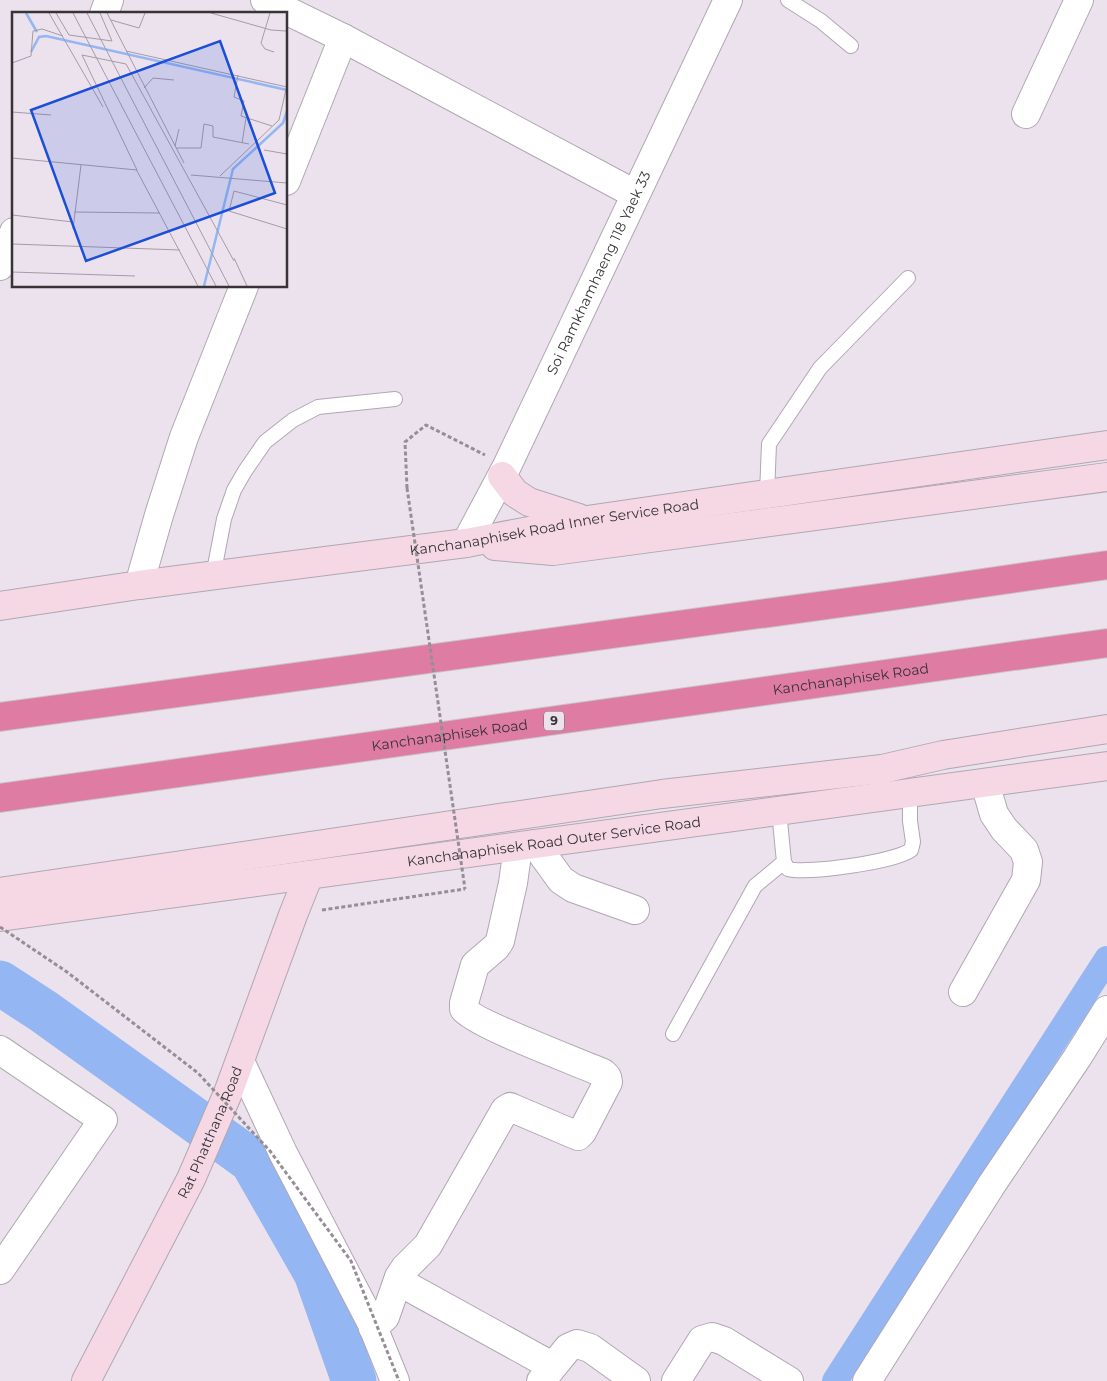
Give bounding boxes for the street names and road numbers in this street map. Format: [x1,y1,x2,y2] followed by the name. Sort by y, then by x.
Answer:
[543,168,655,378] street label: Soi Ramkhamhaeng 118 Yaek 33
[409,495,700,559] street label: Kanchanaphisek Road Inner Service Road
[771,659,930,699] street label: Kanchanaphisek Road
[544,711,564,730] road number: 9
[370,715,529,755] street label: Kanchanaphisek Road
[406,813,702,870] street label: Kanchanaphisek Road Outer Service Road
[173,1064,246,1202] street label: Rat Phatthana Road

